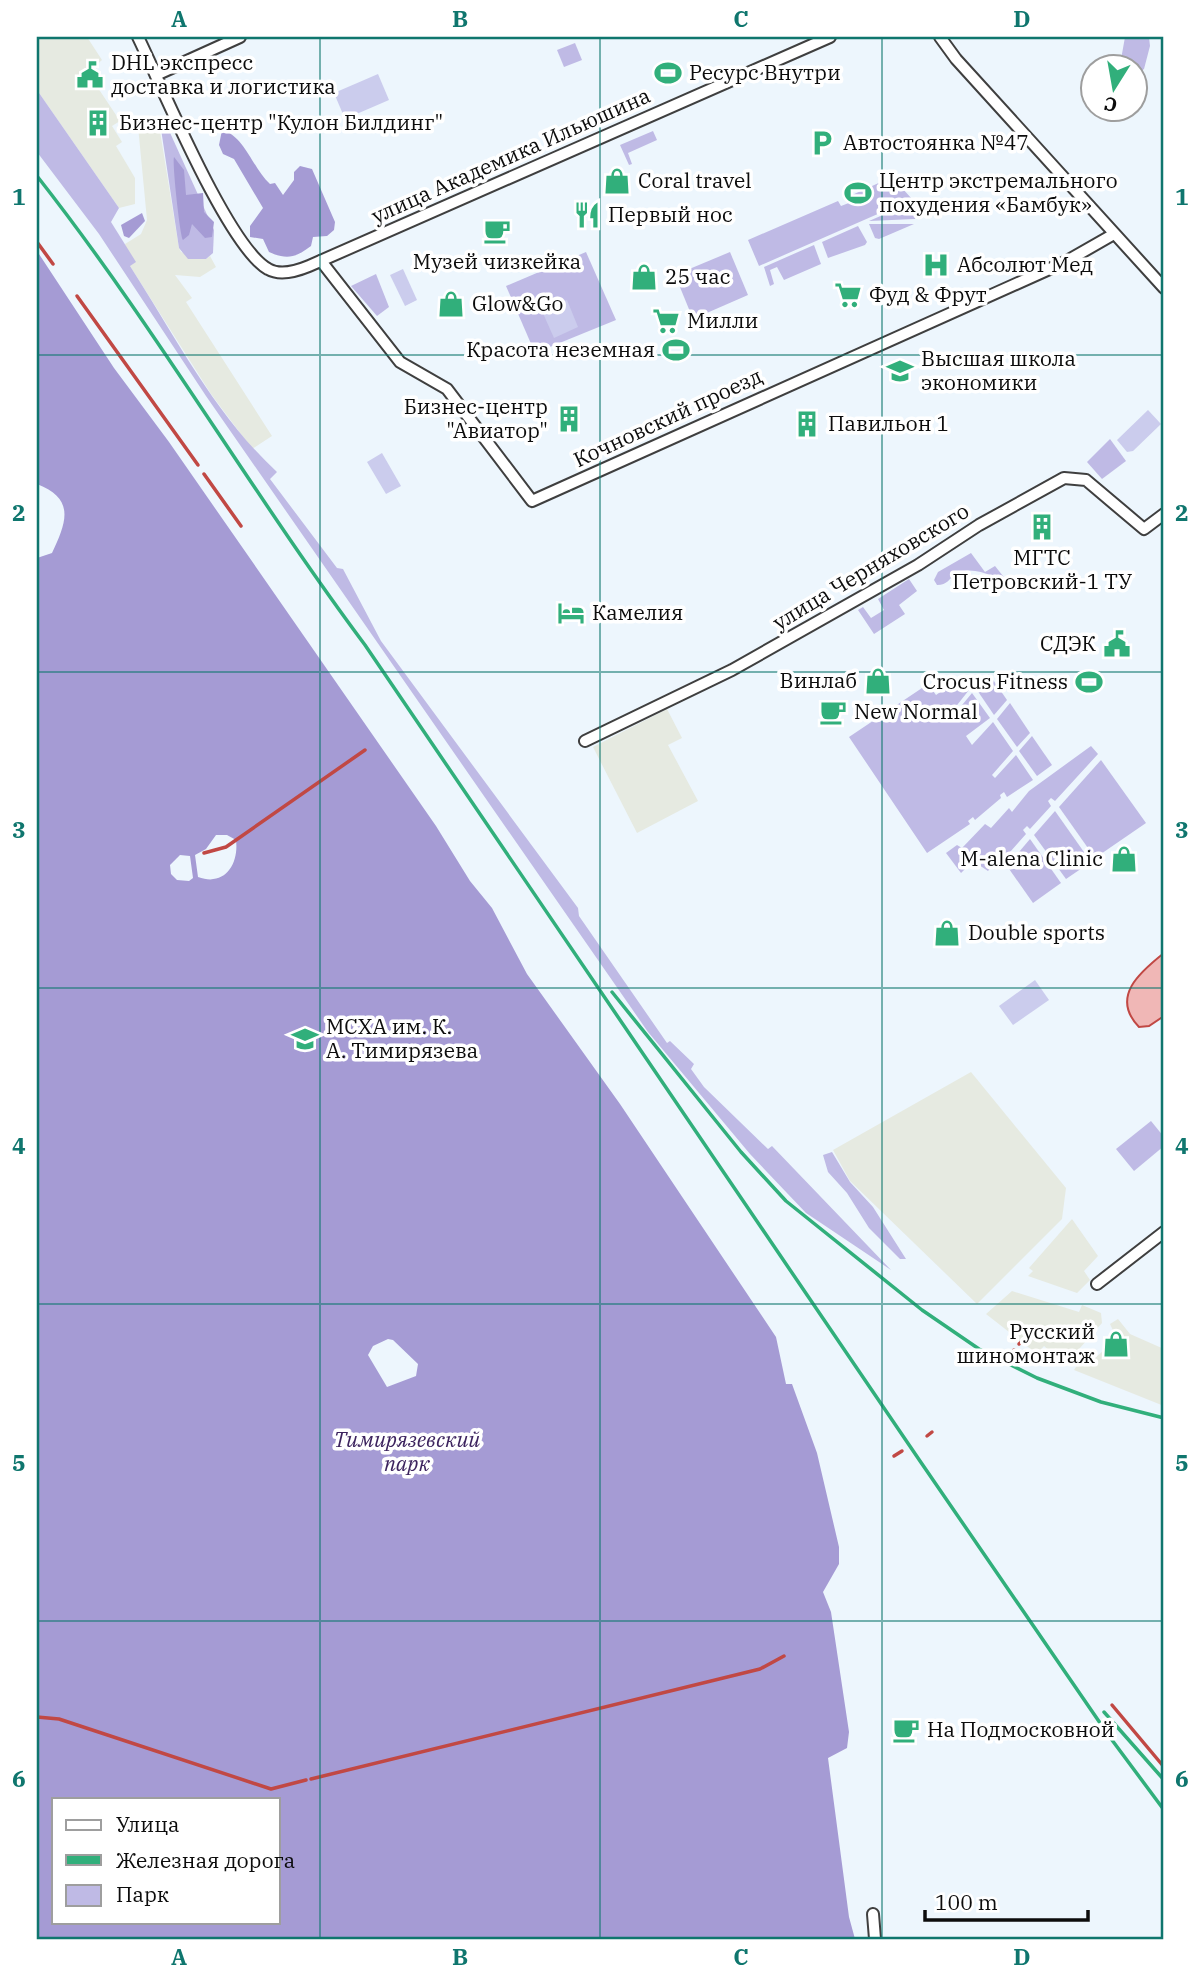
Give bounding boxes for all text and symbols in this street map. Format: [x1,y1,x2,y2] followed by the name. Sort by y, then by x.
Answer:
[171,3,187,33] text: A
[452,3,468,33] text: B
[733,3,749,33] text: C
[1013,3,1031,33] text: D
[111,48,336,100] place label: DHL экспресс доставка и логистика
[1078,52,1148,122] north arrow
[653,58,683,88] sports icon: Ресурс Внутри
[689,58,841,86] place label: Ресурс Внутри
[75,60,105,90] public building icon: DHL экспресс доставка и логистика
[367,81,654,229] street label: улица Академика Ильюшина
[1102,92,1119,118] text: С
[83,108,113,138] building icon: Бизнес-центр "Кулон Билдинг"
[119,108,443,136] place label: Бизнес-центр "Кулон Билдинг"
[807,128,837,158] parking icon: Автостоянка №47
[843,128,1029,156] place label: Автостоянка №47
[602,166,632,196] shop icon: Coral travel
[638,166,752,194] place label: Coral travel
[879,166,1117,218] place label: Центр экстремального похудения «Бамбук»
[843,178,873,208] sports icon: Центр экстремального похудения «Бамбук»
[12,181,26,211] text: 1
[1175,181,1189,211] text: 1
[572,200,602,230] restaurant icon: Первый нос
[608,200,733,228] place label: Первый нос
[482,216,512,246] cafe icon: Музей чизкейка
[413,247,581,275] place label: Музей чизкейка
[921,250,951,280] hospital icon: Абсолют Мед
[957,250,1093,278] place label: Абсолют Мед
[629,262,659,292] shop icon: 25 час
[665,262,730,290] place label: 25 час
[833,280,863,310] supermarket icon: Фуд & Фрут
[869,280,987,308] place label: Фуд & Фрут
[436,289,466,319] shop icon: Glow&Go
[472,289,563,317] place label: Glow&Go
[651,306,681,336] supermarket icon: Милли
[687,306,758,334] place label: Милли
[466,335,655,363] place label: Красота неземная
[661,335,691,365] sports icon: Красота неземная
[921,344,1076,396] place label: Высшая школа экономики
[885,356,915,386] school or university icon: Высшая школа экономики
[569,361,767,473] street label: Кочновский проезд
[404,392,548,444] place label: Бизнес-центр "Авиатор"
[554,404,584,434] building icon: Бизнес-центр "Авиатор"
[792,409,822,439] building icon: Павильон 1
[828,409,949,437] place label: Павильон 1
[767,496,974,636] street label: улица Черняховского
[12,497,26,527] text: 2
[1175,497,1189,527] text: 2
[1027,512,1057,542] building icon: МГТС Петровский-1 ТУ
[952,543,1132,595] place label: МГТС Петровский-1 ТУ
[556,598,586,628] hotel icon: Камелия
[592,598,683,626] place label: Камелия
[1040,629,1097,657] place label: СДЭК
[1102,629,1132,659] public building icon: СДЭК
[780,666,857,694] place label: Винлаб
[863,666,893,696] shop icon: Винлаб
[923,667,1068,695] place label: Crocus Fitness
[1074,667,1104,697] sports icon: Crocus Fitness
[818,697,848,727] cafe icon: New Normal
[854,697,978,725] place label: New Normal
[12,814,26,844] text: 3
[1175,814,1189,844] text: 3
[960,844,1103,872] place label: M-alena Clinic
[1109,844,1139,874] shop icon: M-alena Clinic
[932,918,962,948] shop icon: Double sports
[968,918,1105,946] place label: Double sports
[326,1012,478,1064] place label: МСХА им. К. А. Тимирязева
[290,1024,320,1054] school or university icon: МСХА им. К. А. Тимирязева
[12,1130,26,1160] text: 4
[1175,1130,1189,1160] text: 4
[956,1317,1095,1369] place label: Русский шиномонтаж
[1101,1329,1131,1359] shop icon: Русский шиномонтаж
[334,1425,480,1477] park label: Тимирязевский парк
[12,1447,26,1477] text: 5
[1175,1447,1189,1477] text: 5
[891,1715,921,1745] cafe icon: На Подмосковной
[927,1715,1115,1743] place label: На Подмосковной
[12,1763,26,1793] text: 6
[1175,1763,1189,1793] text: 6
[52,1798,280,1924] legend
[116,1810,180,1838] text: Улица
[116,1846,295,1874] text: Железная дорога
[925,1878,1087,1922] scale bar
[116,1880,169,1908] text: Парк
[935,1888,998,1916] text: 100 m
[171,1941,187,1971] text: A
[452,1941,468,1971] text: B
[733,1941,749,1971] text: C
[1013,1941,1031,1971] text: D

